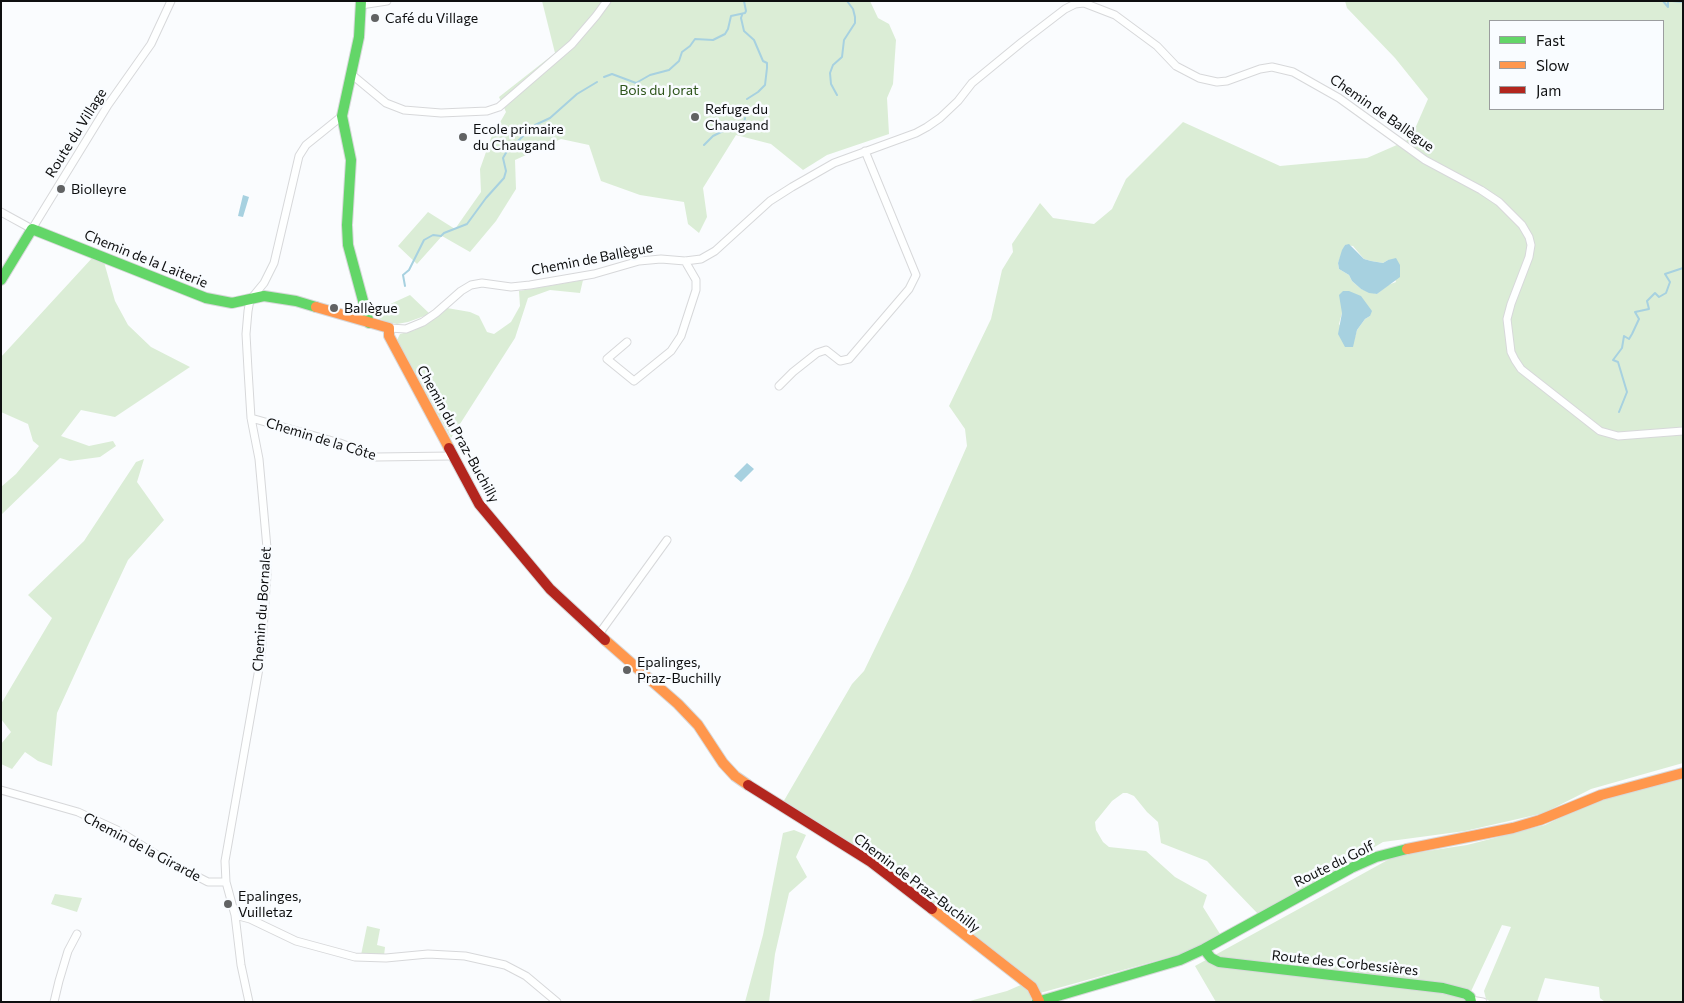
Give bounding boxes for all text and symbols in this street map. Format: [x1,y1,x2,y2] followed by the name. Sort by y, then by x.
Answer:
[385,10,478,26] place label: Café du Village
[369,12,381,24] marker: Café du Village
[1489,20,1664,110] legend
[1536,31,1565,49] text: Fast
[1536,56,1569,74] text: Slow
[1327,71,1437,155] street label: Chemin de Ballègue
[1536,81,1561,99] text: Jam
[619,82,699,98] park label: Bois du Jorat
[42,85,110,181] street label: Route du Village
[705,101,769,134] place label: Refuge du Chaugand
[689,111,701,123] marker: Refuge du Chaugand
[473,121,564,154] place label: Ecole primaire du Chaugand
[457,131,469,143] marker: Ecole primaire du Chaugand
[71,181,126,197] place label: Biolleyre
[55,183,67,195] marker: Biolleyre
[82,227,210,291] street label: Chemin de la Laiterie
[530,239,654,279] street label: Chemin de Ballègue
[344,300,398,316] place label: Ballègue
[328,302,340,314] marker: Ballègue
[413,362,503,506] street label: Chemin du Praz-Buchilly
[264,414,378,464] street label: Chemin de la Côte
[249,546,275,672] street label: Chemin du Bornalet
[637,654,721,686] place label: Epalinges, Praz-Buchilly
[621,664,633,676] marker: Epalinges, Praz-Buchilly
[80,809,204,885] street label: Chemin de la Girarde
[851,830,983,936] street label: Chemin de Praz-Buchilly
[1291,837,1377,891] street label: Route du Golf
[238,888,301,920] place label: Epalinges, Vuilletaz
[222,898,234,910] marker: Epalinges, Vuilletaz
[1271,947,1419,979] street label: Route des Corbessières

